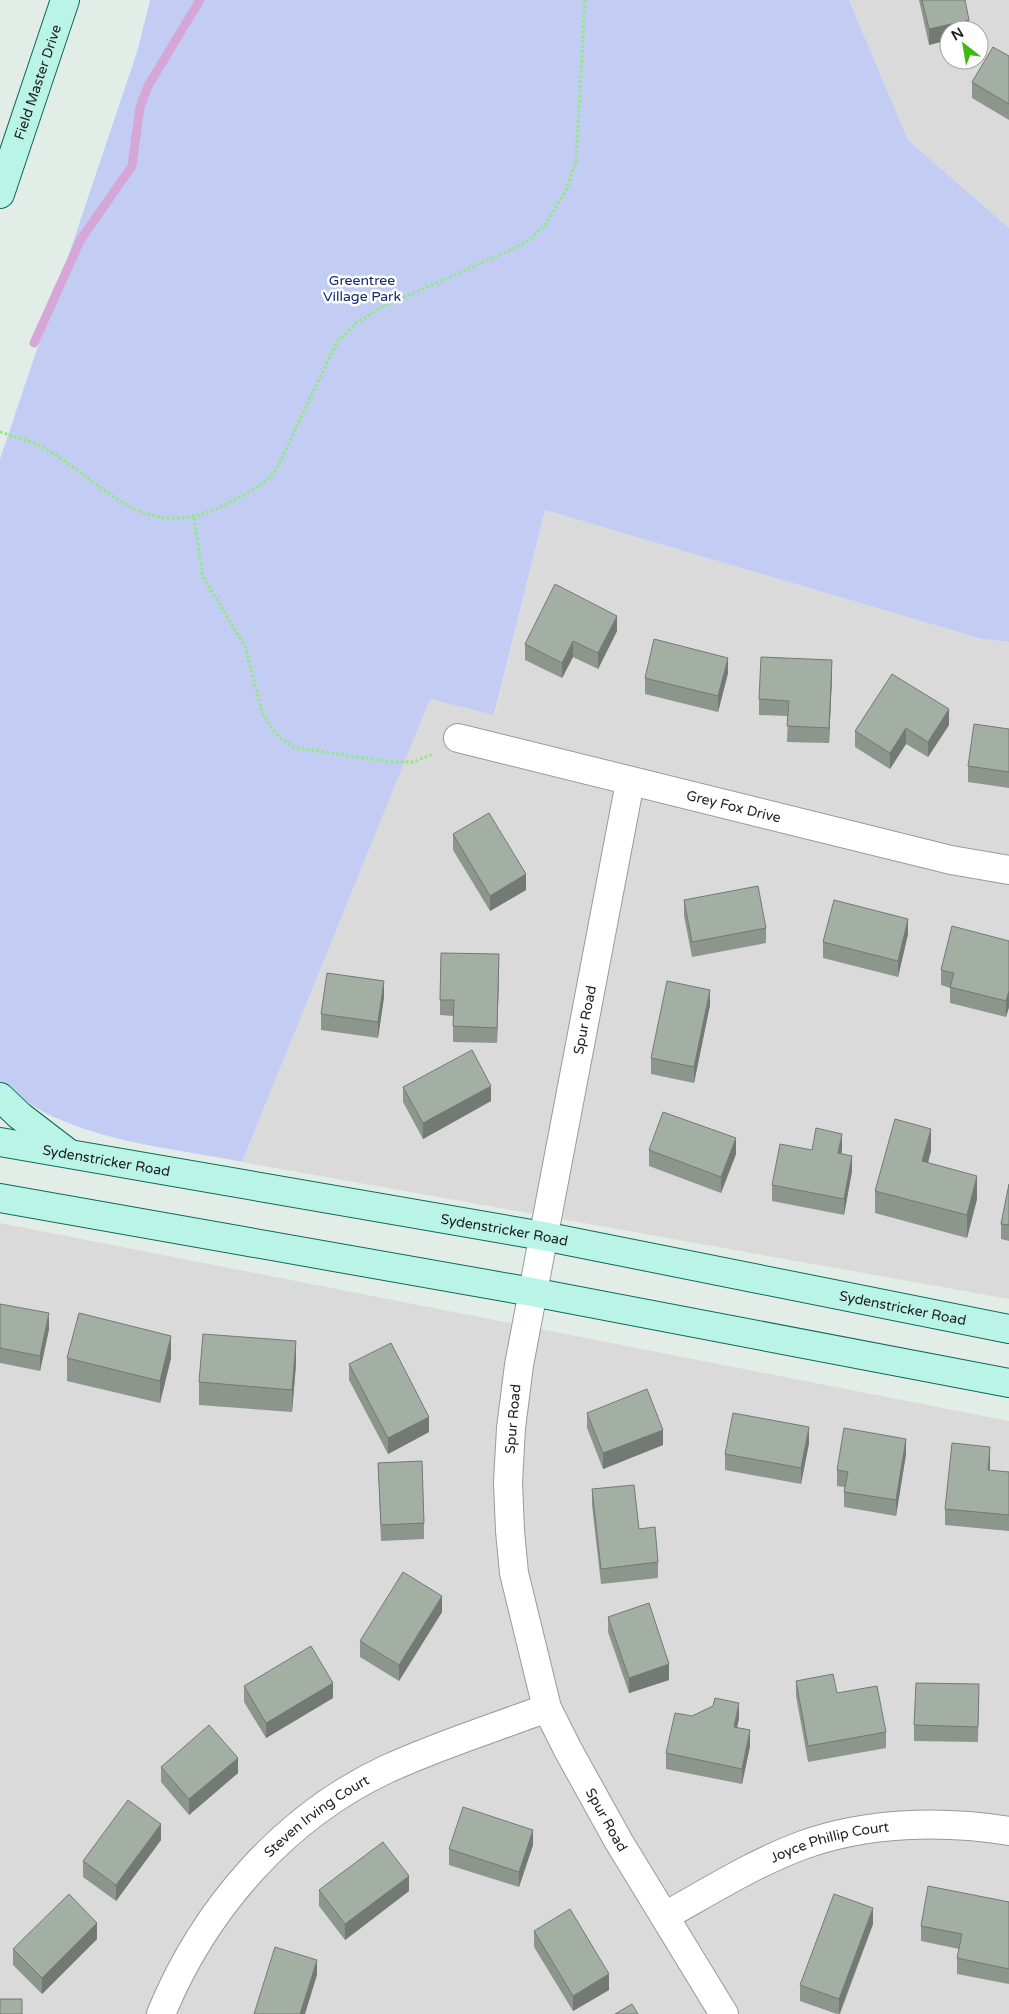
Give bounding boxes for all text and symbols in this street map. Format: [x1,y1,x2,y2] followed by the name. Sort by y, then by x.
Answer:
[939,20,989,70] north arrow
[10,22,65,142] street label: Field Master Drive
[948,24,967,44] text: N
[323,272,401,305] park label: Greentree Village Park
[685,786,783,826] street label: Grey Fox Drive
[570,984,600,1056] street label: Spur Road
[41,1141,171,1180] street label: Sydenstricker Road
[440,1210,570,1249] street label: Sydenstricker Road
[838,1287,968,1329] street label: Sydenstricker Road
[501,1383,525,1455] street label: Spur Road
[260,1771,373,1861] street label: Steven Irving Court
[582,1785,631,1855] street label: Spur Road
[767,1818,890,1866] street label: Joyce Phillip Court

